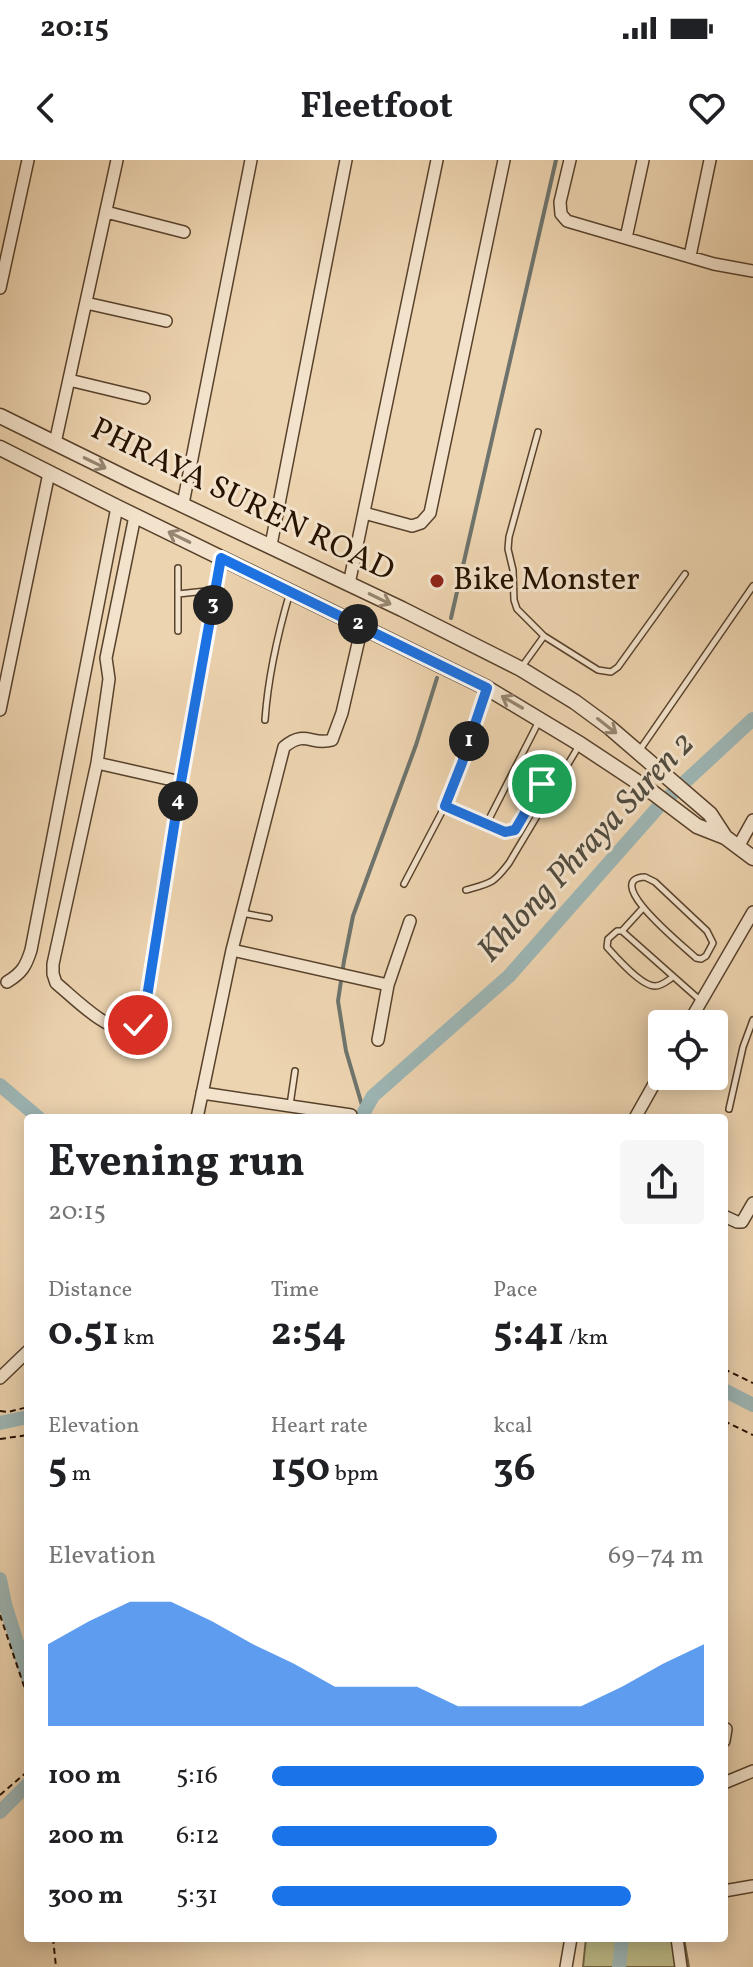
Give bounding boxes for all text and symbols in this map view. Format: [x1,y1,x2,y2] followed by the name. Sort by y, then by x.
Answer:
[40,7,109,49] text: 20:15
[300,83,453,133] text: Fleetfoot
[24,86,68,130] icon: back
[685,86,729,130] icon: heart
[83,408,401,594] street label: PHRAYA SUREN ROAD
[83,455,107,471] one-way arrow
[167,529,191,544] one-way arrow
[453,559,640,603] place label: Bike Monster
[428,572,446,590] marker: Bike Monster
[193,585,233,625] pin: 3
[207,589,219,620] text: 3
[368,592,392,607] one-way arrow
[338,604,378,644] pin: 2
[352,608,364,639] text: 2
[501,694,524,710] one-way arrow
[596,717,617,734] one-way arrow
[449,721,489,761] pin: 1
[468,722,706,974] water label: Khlong Phraya Suren 2
[465,725,473,756] text: 1
[508,750,576,818] pin
[520,762,564,806] icon: arrive
[158,781,198,821] pin: 4
[171,785,185,816] text: 4
[104,991,172,1059] pin
[116,1003,160,1047] icon: check
[648,1010,728,1090] map controls
[648,1010,728,1090] button: locate
[48,1133,305,1194] text: Evening run
[620,1140,704,1224] button: share
[48,1194,106,1230] text: 20:15
[48,1275,132,1306] text: Distance
[271,1275,319,1306] text: Time
[493,1275,537,1306] text: Pace
[48,1306,119,1362] text: 0.51
[271,1306,346,1362] text: 2:54
[493,1306,564,1362] text: 5:41
[119,1323,155,1354] text: km
[564,1323,608,1354] text: /km
[48,1411,139,1442] text: Elevation
[271,1411,368,1442] text: Heart rate
[493,1411,532,1442] text: kcal
[48,1442,67,1498] text: 5
[271,1442,330,1498] text: 150
[493,1442,536,1498] text: 36
[67,1459,91,1490] text: m
[330,1459,379,1490] text: bpm
[48,1538,156,1574] text: Elevation
[608,1538,704,1574] text: 69–74 m
[48,1758,121,1794] text: 100 m
[176,1758,218,1794] text: 5:16
[48,1818,124,1854] text: 200 m
[176,1818,219,1854] text: 6:12
[48,1878,124,1914] text: 300 m
[176,1878,218,1914] text: 5:31

